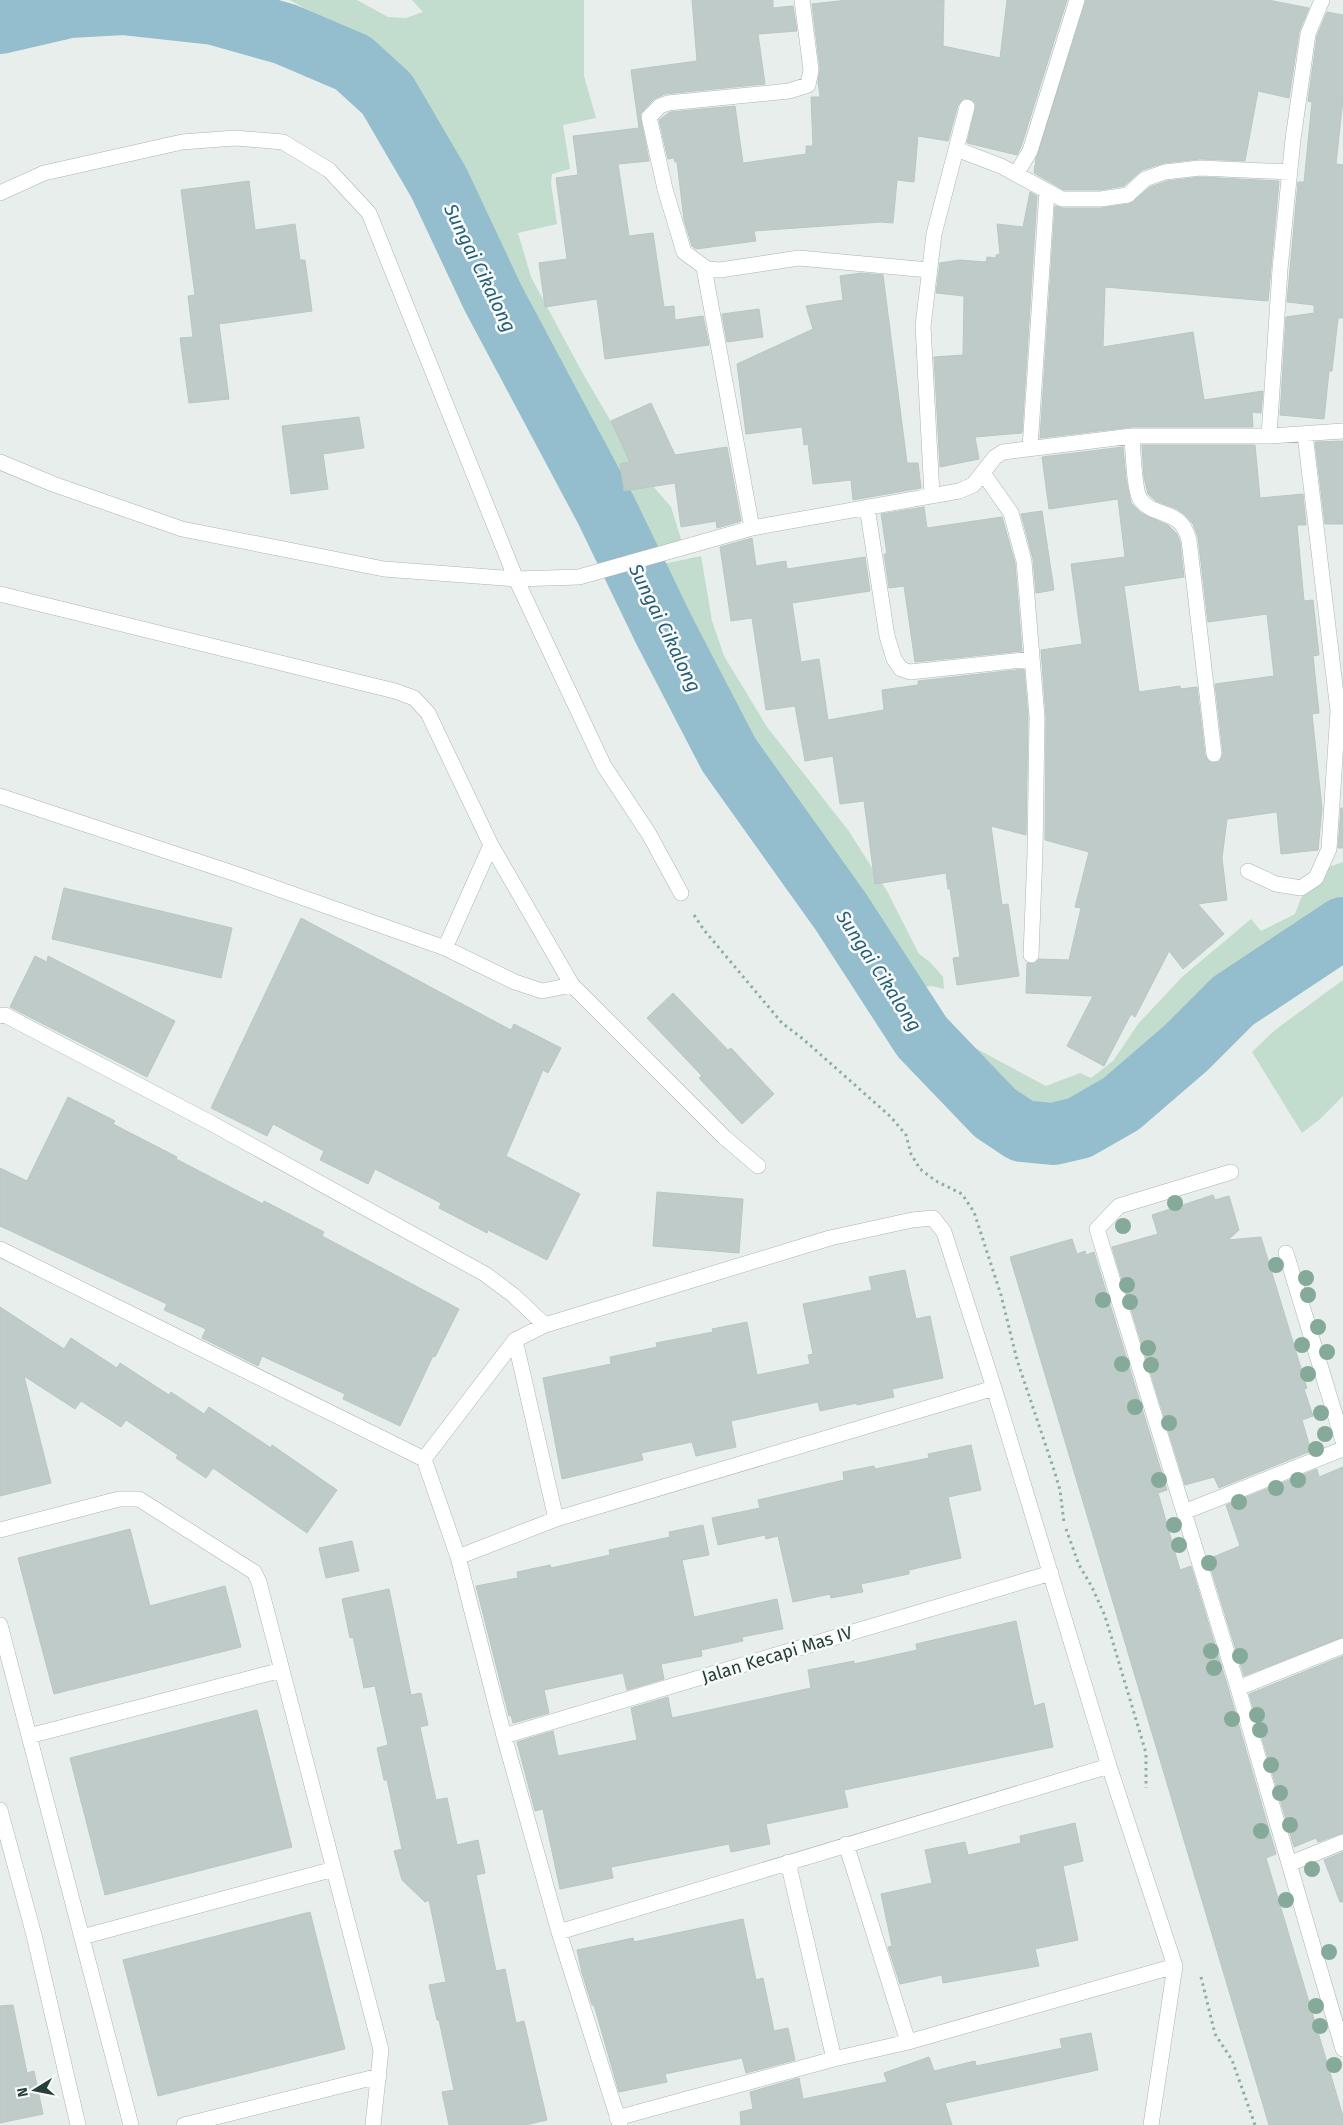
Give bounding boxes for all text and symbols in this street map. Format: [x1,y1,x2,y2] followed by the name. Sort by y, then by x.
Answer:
[439,199,521,336] water label: Sungai Cikalong
[624,559,706,696] water label: Sungai Cikalong
[831,905,927,1036] water label: Sungai Cikalong
[699,1622,855,1688] street label: Jalan Kecapi Mas IV
[10,2065,60,2115] north arrow
[14,2086,32,2098] text: N

